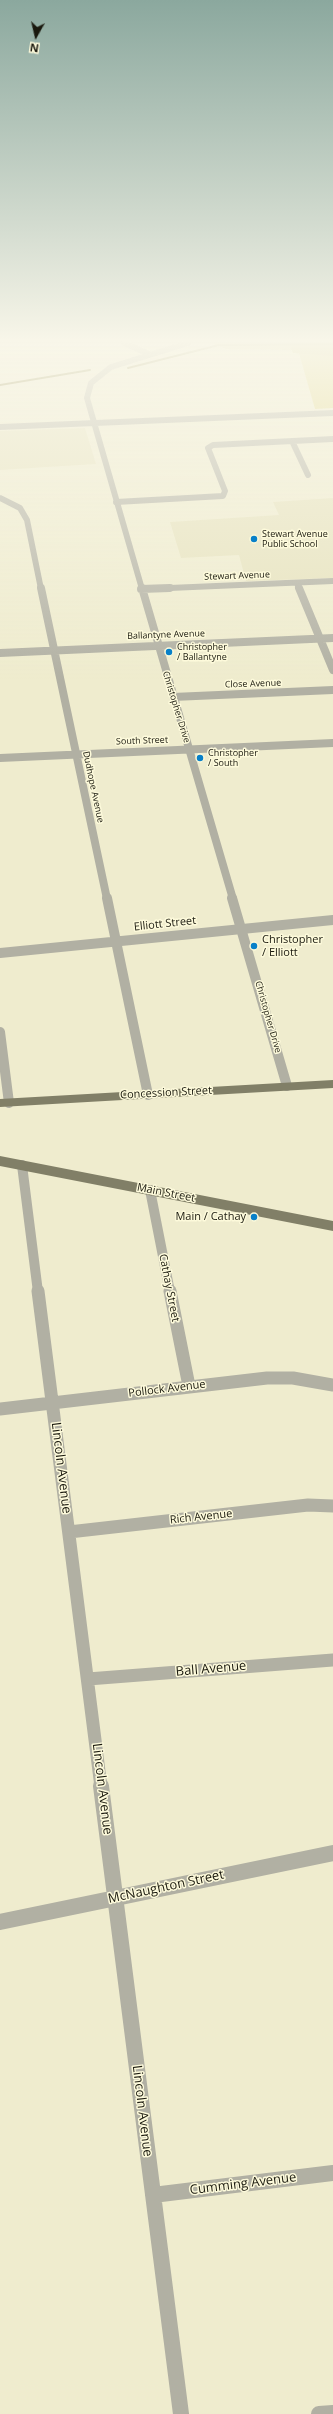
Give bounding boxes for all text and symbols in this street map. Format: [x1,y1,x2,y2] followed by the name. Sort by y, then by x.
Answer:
[16,16,56,56] north arrow
[29,40,40,56] text: N
[262,529,328,550] place label: Stewart Avenue Public School
[249,534,259,544] marker: Stewart Avenue Public School
[204,569,270,583] street label: Stewart Avenue
[127,628,205,642] street label: Ballantyne Avenue
[177,642,227,663] place label: Christopher / Ballantyne
[164,647,174,657] marker: Christopher / Ballantyne
[160,670,192,744] street label: Christopher Drive
[225,678,281,690] street label: Close Avenue
[116,735,168,747] street label: South Street
[208,748,258,769] place label: Christopher / South
[80,750,106,824] street label: Dudhope Avenue
[195,753,205,763] marker: Christopher / South
[133,914,197,934] street label: Elliott Street
[262,933,323,959] place label: Christopher / Elliott
[249,941,259,951] marker: Christopher / Elliott
[253,980,283,1054] street label: Christopher Drive
[120,1084,212,1102] street label: Concession Street
[136,1181,196,1205] street label: Main Street
[175,1210,246,1224] place label: Main / Cathay
[249,1212,259,1222] marker: Main / Cathay
[156,1253,182,1323] street label: Cathay Street
[128,1378,206,1400] street label: Pollock Avenue
[48,1421,74,1515] street label: Lincoln Avenue
[169,1507,233,1527] street label: Rich Avenue
[175,1658,247,1680] street label: Ball Avenue
[89,1742,115,1836] street label: Lincoln Avenue
[107,1867,225,1907] street label: McNaughton Street
[129,2064,155,2158] street label: Lincoln Avenue
[189,2170,297,2198] street label: Cumming Avenue

